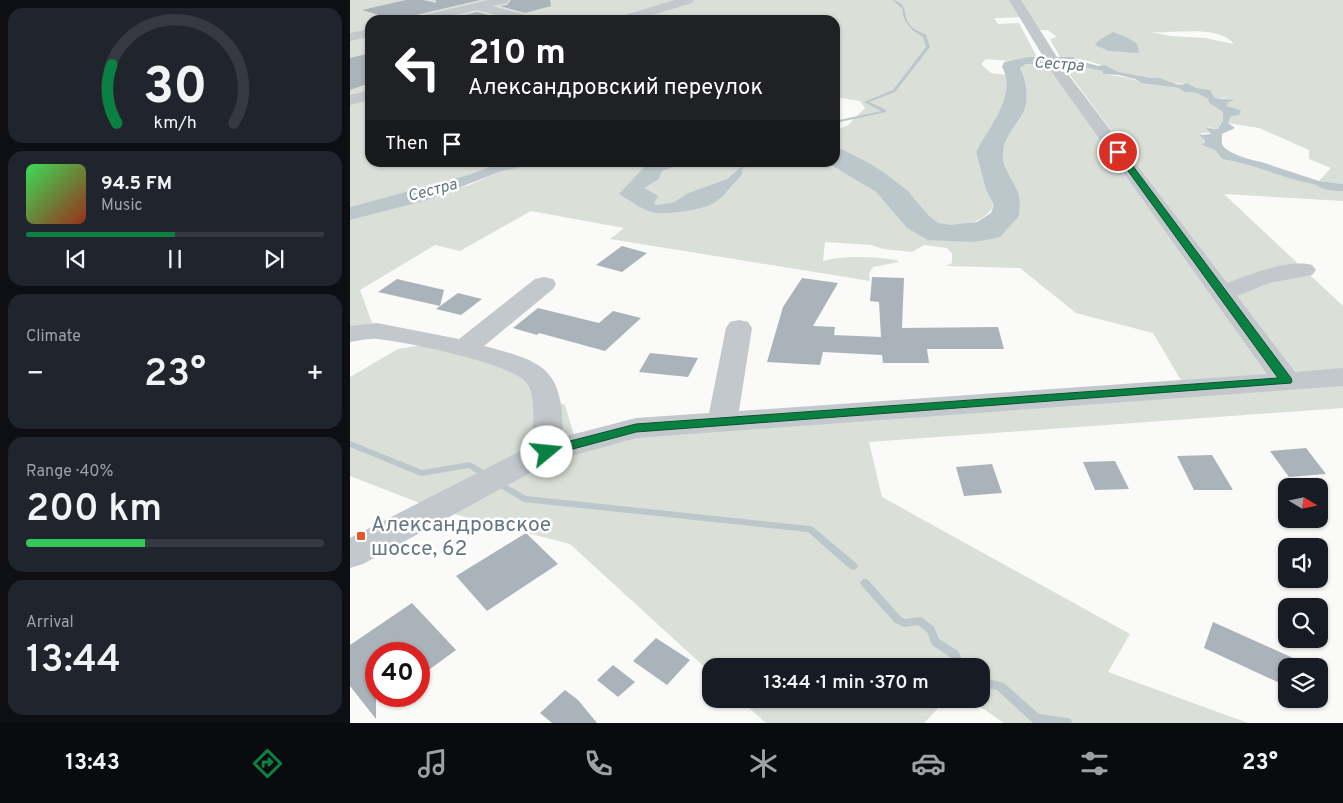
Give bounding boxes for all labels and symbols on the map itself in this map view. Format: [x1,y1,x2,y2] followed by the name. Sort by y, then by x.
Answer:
[1033,53,1085,77] water label: Сестра
[1097,131,1139,173] pin
[406,175,460,207] water label: Сестра
[520,425,572,477] position arrow
[1278,478,1328,528] north arrow
[371,512,551,563] place label: Александровское шоссе, 62
[355,530,367,542] marker: Александровское шоссе, 62
[365,642,430,707] speed limit sign: 40

